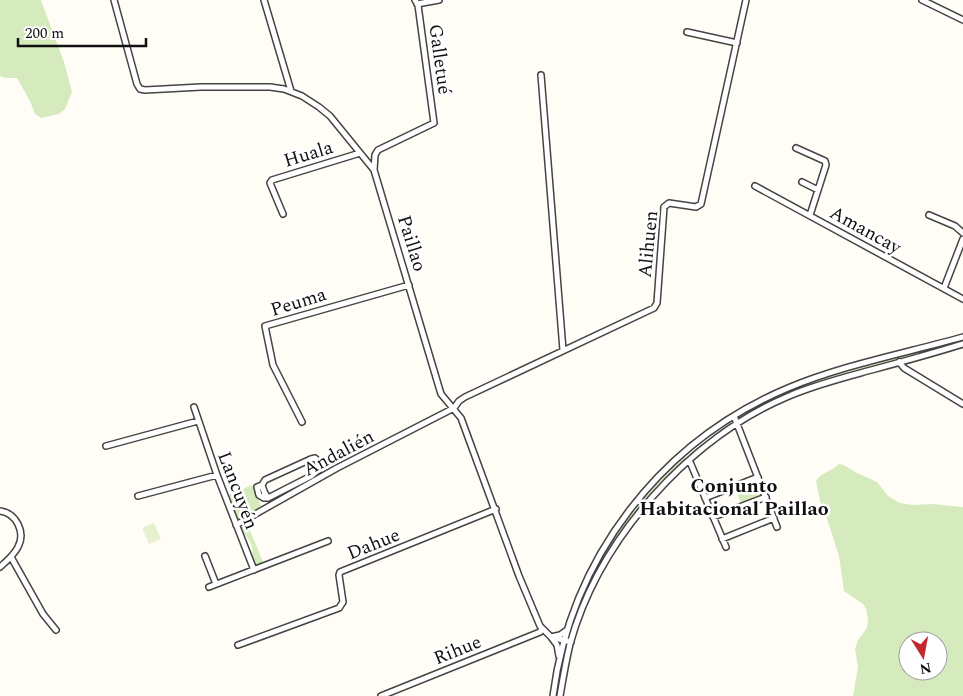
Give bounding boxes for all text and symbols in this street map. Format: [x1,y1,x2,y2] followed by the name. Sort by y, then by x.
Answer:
[18,15,145,47] scale bar
[25,22,64,45] text: 200 m
[420,22,459,96] street label: Galletué
[280,133,337,176] street label: Huala
[824,199,907,262] street label: Amancay
[631,209,666,279] street label: Alihuen
[389,212,434,275] street label: Paillao
[267,280,331,325] street label: Peuma
[298,422,379,484] street label: Andalién
[209,447,266,534] street label: Lancuyén
[639,471,829,524] district label: Conjunto Habitacional Paillao
[343,521,404,568] street label: Dahue
[429,628,486,673] street label: Rihue
[898,631,948,681] north arrow
[918,657,933,680] text: N

